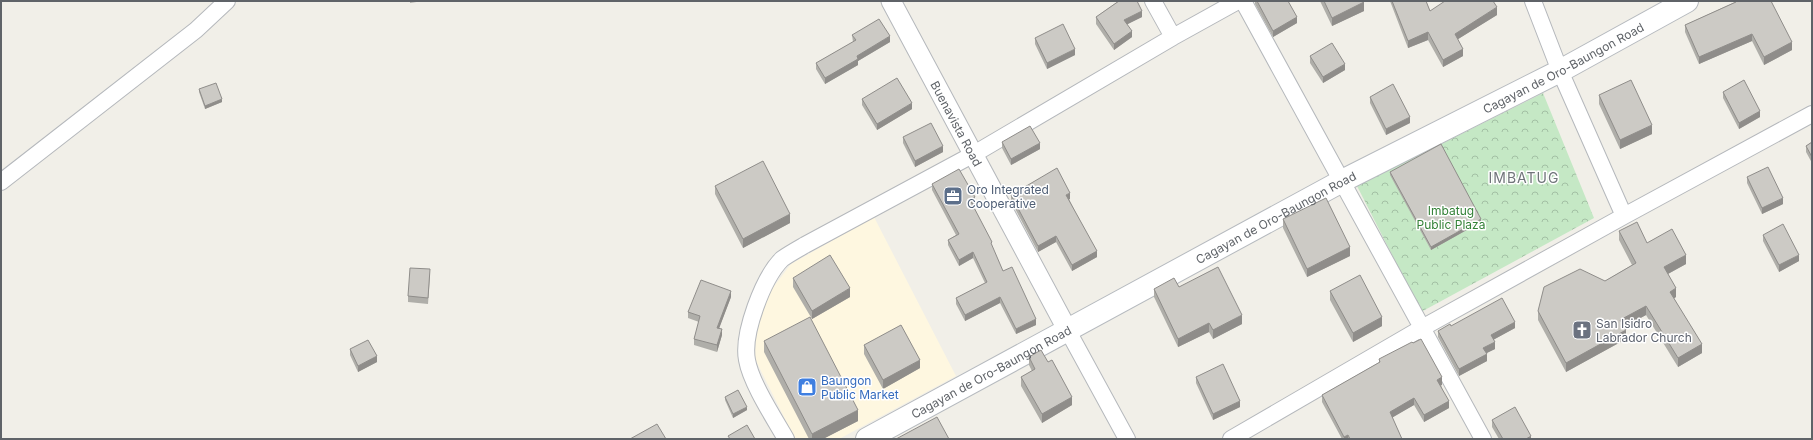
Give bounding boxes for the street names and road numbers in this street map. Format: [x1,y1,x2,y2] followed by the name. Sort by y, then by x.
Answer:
[1480,19,1646,116] street label: Cagayan de Oro-Baungon Road
[928,78,986,169] street label: Buenavista Road
[1193,168,1358,267] street label: Cagayan de Oro-Baungon Road
[908,322,1074,421] street label: Cagayan de Oro-Baungon Road

